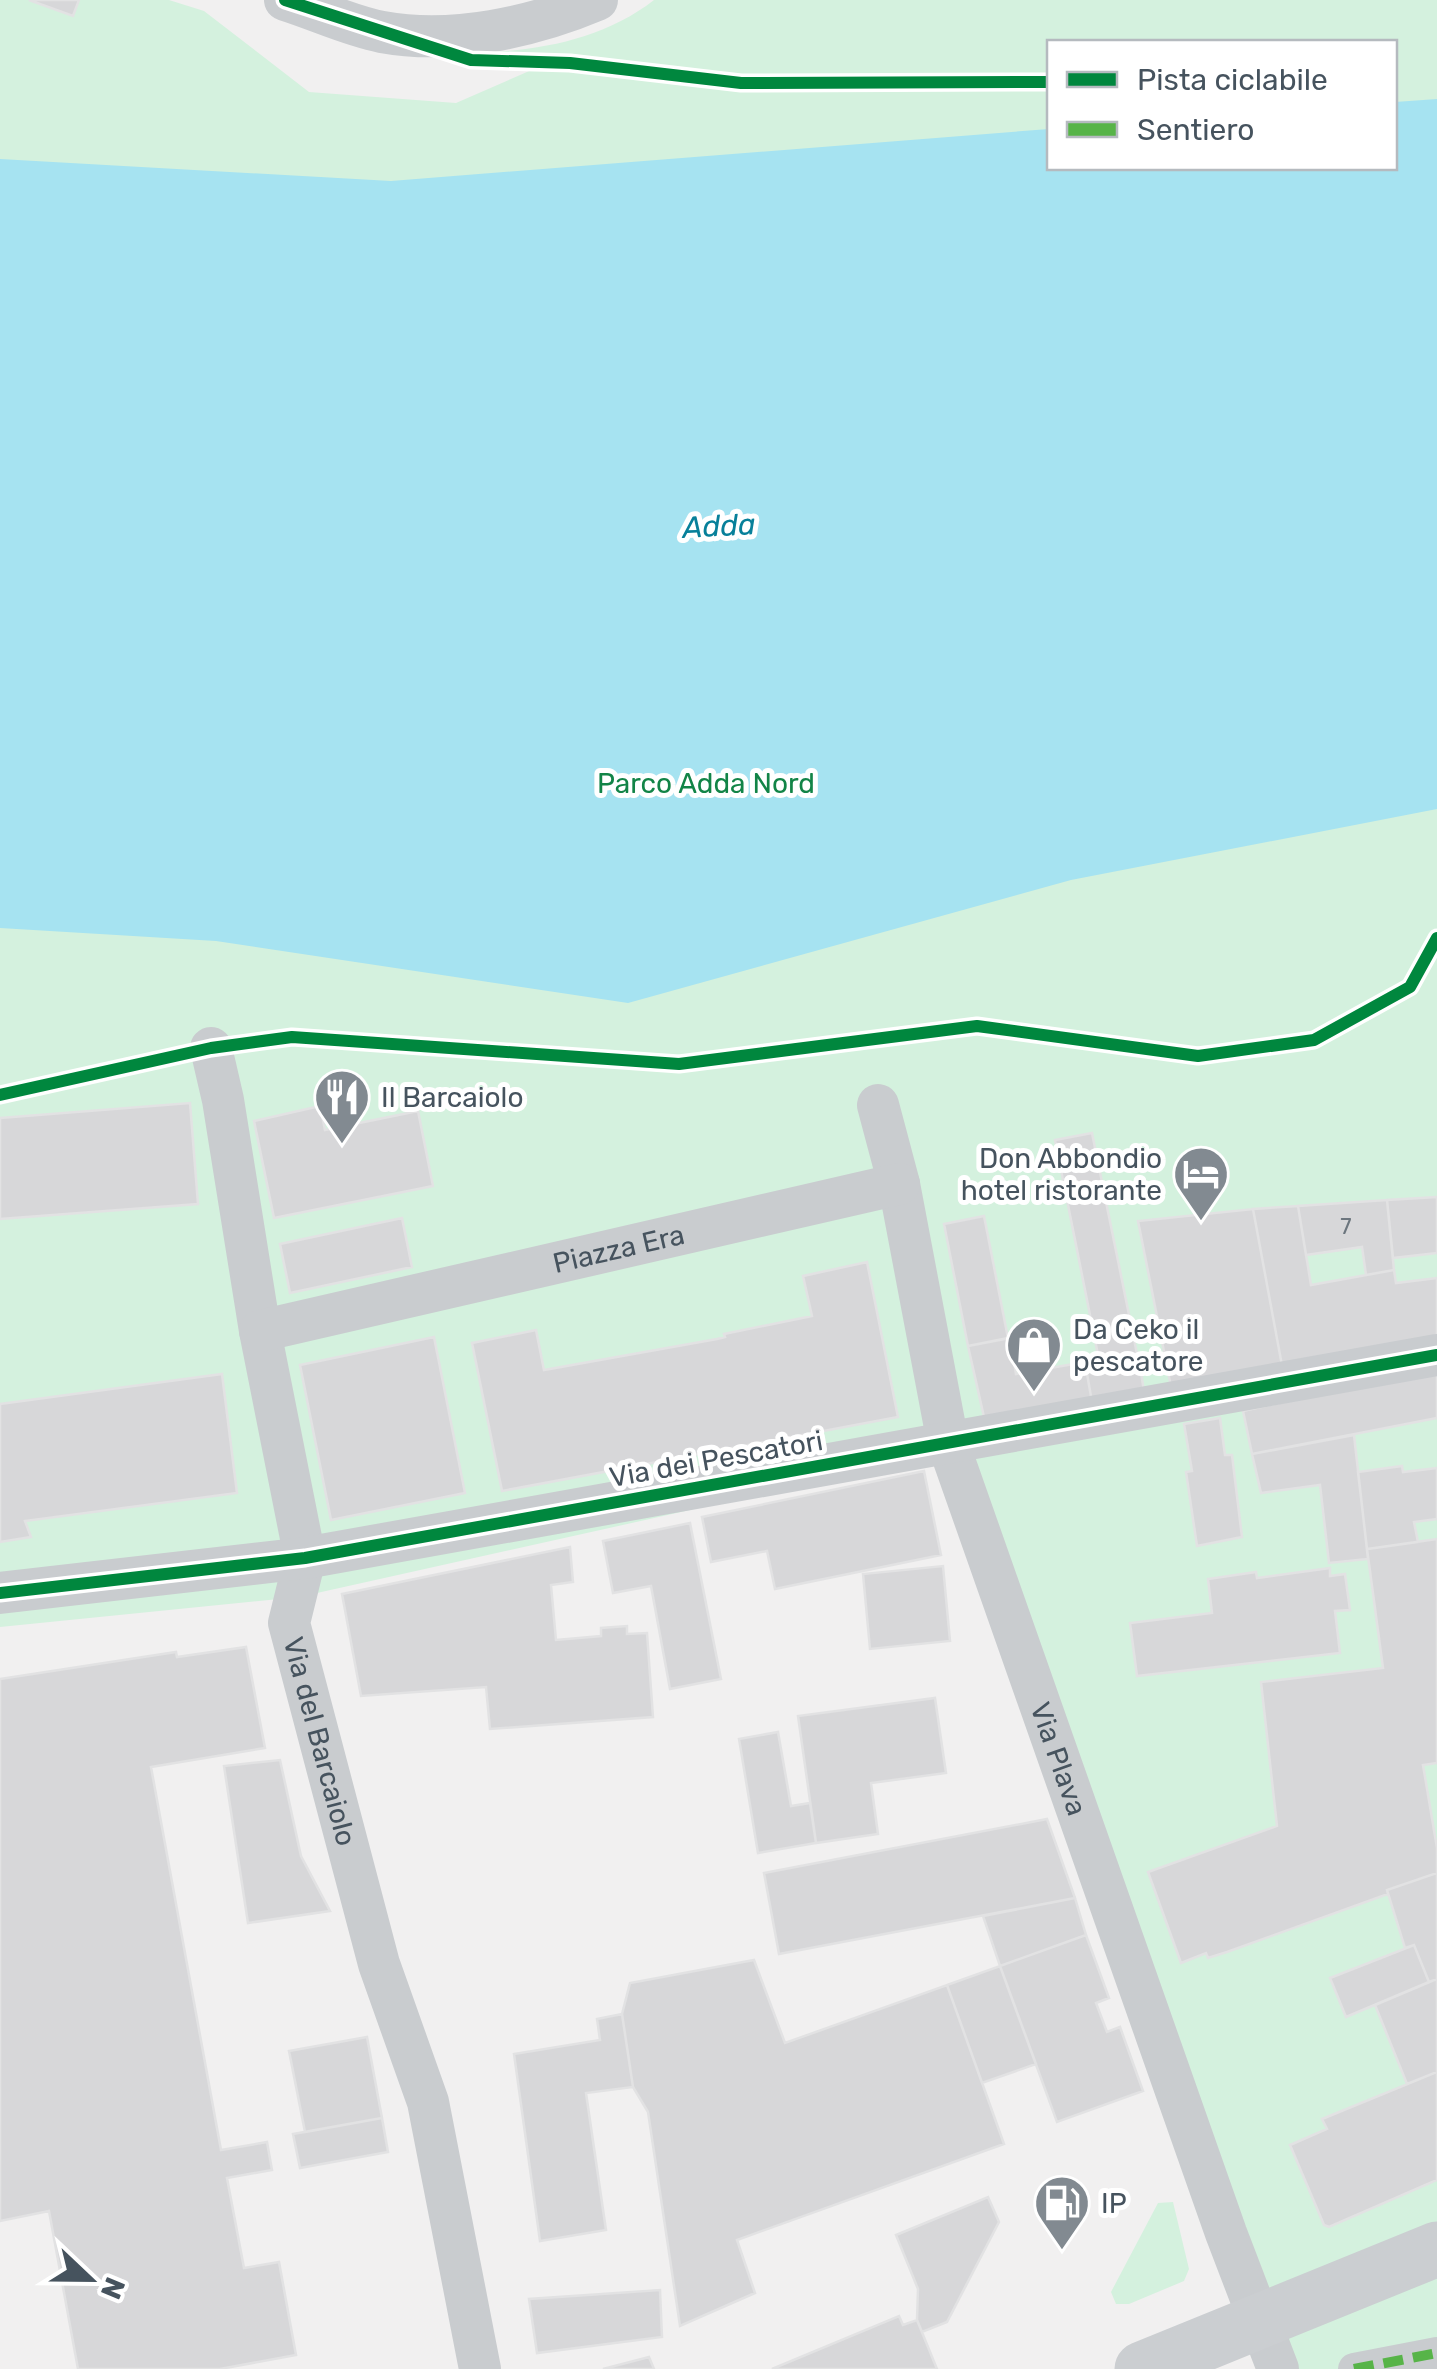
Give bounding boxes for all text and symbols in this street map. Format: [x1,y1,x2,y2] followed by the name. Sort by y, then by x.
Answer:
[1047,40,1397,170] legend
[1137,62,1328,98] text: Pista ciclabile
[1137,112,1255,148] text: Sentiero
[680,506,756,546] water label: Adda
[597,767,815,800] park label: Parco Adda Nord
[312,1067,372,1146] restaurant icon: Il Barcaiolo
[381,1081,523,1114] place label: Il Barcaiolo
[961,1142,1162,1207] place label: Don Abbondio hotel ristorante
[1171,1144,1231,1223] hotel icon: Don Abbondio hotel ristorante
[1340,1213,1352,1240] house number: 7
[550,1217,688,1280] street label: Piazza Era
[1073,1313,1204,1378] place label: Da Ceko il pescatore
[1004,1315,1064,1394] shop icon: Da Ceko il pescatore
[607,1424,825,1494] street label: Via dei Pescatori
[277,1633,364,1849] street label: Via del Barcaiolo
[1024,1698,1094,1820] street label: Via Plava
[1032,2173,1092,2252] fuel station icon: IP
[1101,2187,1127,2220] place label: IP
[40,2229,140,2329] north arrow
[94,2273,132,2304] text: N

